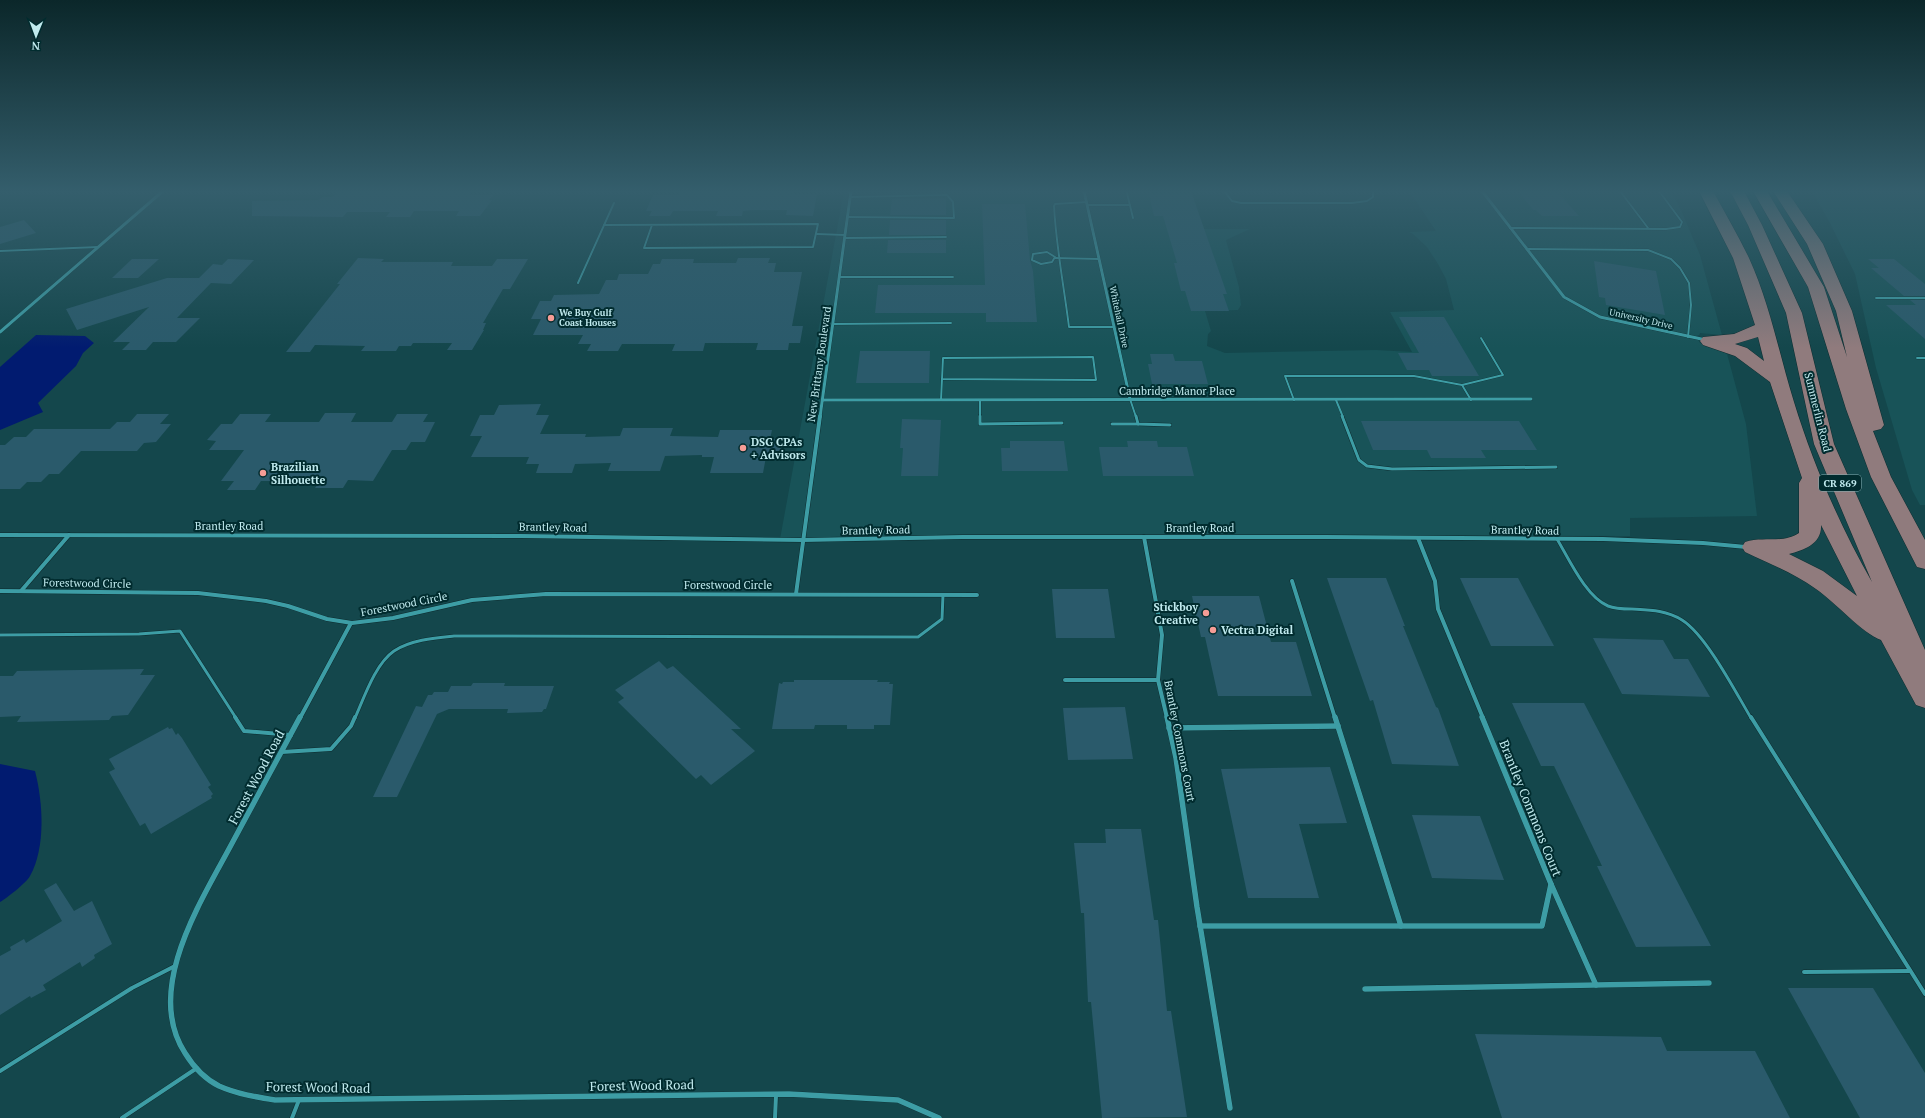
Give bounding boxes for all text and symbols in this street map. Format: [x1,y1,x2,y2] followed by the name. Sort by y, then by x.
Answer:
[16,16,56,56] north arrow
[31,39,40,53] text: N
[1107,285,1132,350] street label: Whitehall Drive
[804,305,834,423] street label: New Brittany Boulevard
[1608,306,1674,332] street label: University Drive
[559,307,616,329] place label: We Buy Gulf Coast Houses
[546,313,556,323] marker: We Buy Gulf Coast Houses
[1801,371,1835,453] street label: Summerlin Road
[1119,384,1236,398] street label: Cambridge Manor Place
[751,435,806,462] place label: DSG CPAs + Advisors
[738,443,748,453] marker: DSG CPAs + Advisors
[271,460,325,487] place label: Brazilian Silhouette
[258,468,268,478] marker: Brazilian Silhouette
[1819,475,1861,491] road number: CR 869
[195,519,263,533] street label: Brantley Road
[519,519,587,535] street label: Brantley Road
[1166,521,1234,535] street label: Brantley Road
[842,522,910,538] street label: Brantley Road
[1491,522,1559,538] street label: Brantley Road
[43,575,132,591] street label: Forestwood Circle
[684,578,773,592] street label: Forestwood Circle
[359,589,449,619] street label: Forestwood Circle
[1153,600,1198,627] place label: Stickboy Creative
[1201,608,1211,618] marker: Stickboy Creative
[1221,623,1293,637] place label: Vectra Digital
[1208,625,1218,635] marker: Vectra Digital
[1161,679,1199,803] street label: Brantley Commons Court
[224,727,288,827] street label: Forest Wood Road
[1495,737,1567,879] street label: Brantley Commons Court
[590,1075,694,1095] street label: Forest Wood Road
[266,1077,370,1097] street label: Forest Wood Road

